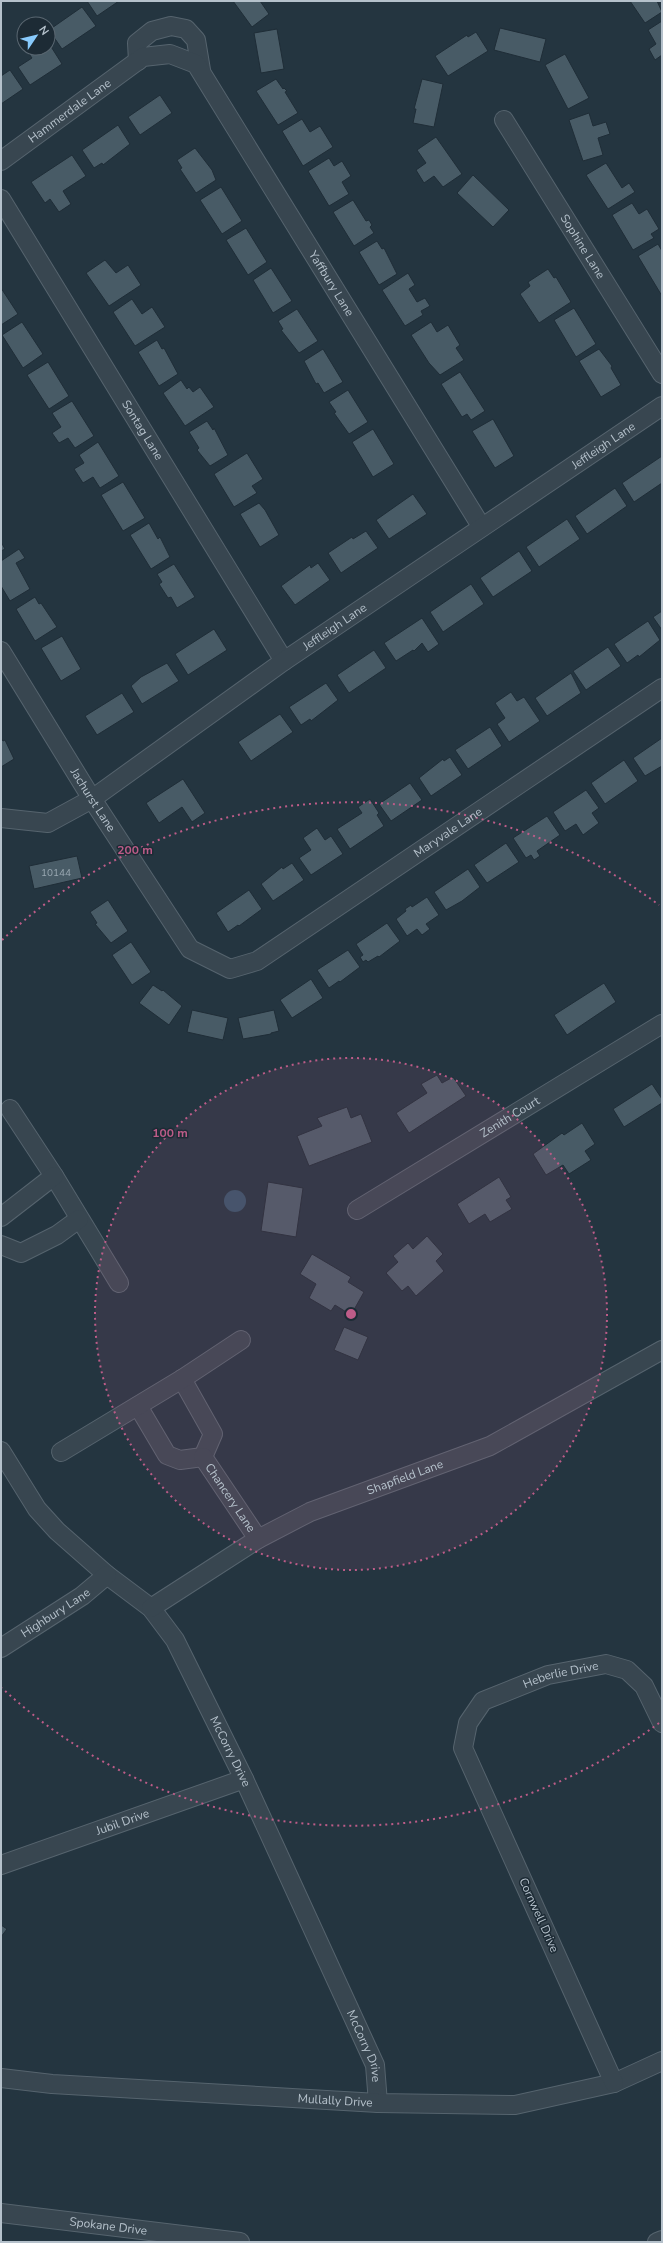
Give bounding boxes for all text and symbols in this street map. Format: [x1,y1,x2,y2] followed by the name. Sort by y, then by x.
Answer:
[16,16,56,56] north arrow
[35,23,52,38] text: N
[25,75,114,147] street label: Hammerdale Lane
[557,211,609,282] street label: Sophine Lane
[305,247,358,319] street label: Yaffbury Lane
[118,397,167,463] street label: Sontag Lane
[567,418,638,473] street label: Jeffleigh Lane
[299,600,370,655] street label: Jeffleigh Lane
[66,764,119,835] street label: Jachurst Lane
[411,804,485,861] street label: Maryvale Lane
[117,842,153,858] text: 200 m
[41,866,71,880] house number: 10144
[477,1092,543,1141] street label: Zenith Court
[152,1125,188,1141] text: 100 m
[344,1307,358,1321] centre of rings
[364,1456,445,1499] street label: Shapfield Lane
[201,1460,259,1535] street label: Chancery Lane
[18,1584,94,1641] street label: Highbury Lane
[521,1658,600,1692] street label: Heberlie Drive
[206,1713,254,1789] street label: McCorry Drive
[93,1805,151,1839] street label: Jubil Drive
[515,1875,563,1955] street label: Cornwell Drive
[343,2007,384,2083] street label: McCorry Drive
[297,2090,373,2111] street label: Mullally Drive
[68,2213,148,2239] street label: Spokane Drive

